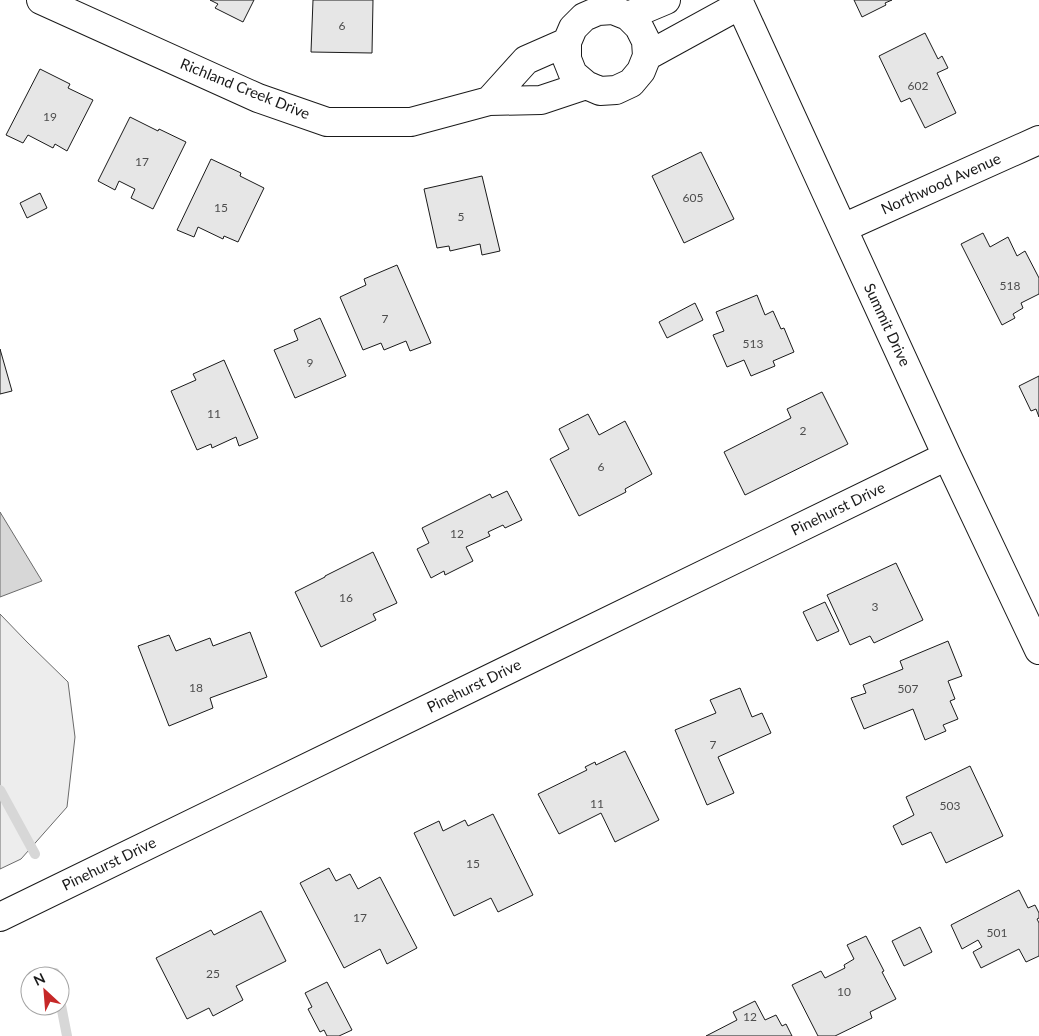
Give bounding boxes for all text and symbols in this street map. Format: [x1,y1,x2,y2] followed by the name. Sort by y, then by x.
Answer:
[339,18,346,33] house number: 6
[178,54,313,122] street label: Richland Creek Drive
[908,78,928,93] house number: 602
[43,109,57,124] house number: 19
[878,149,1003,218] street label: Northwood Avenue
[135,154,149,169] house number: 17
[683,190,703,205] house number: 605
[214,200,228,215] house number: 15
[458,209,465,224] house number: 5
[1000,278,1020,293] house number: 518
[861,280,915,369] street label: Summit Drive
[382,311,389,326] house number: 7
[743,336,763,351] house number: 513
[307,355,314,370] house number: 9
[207,406,221,421] house number: 11
[800,423,807,438] house number: 2
[598,459,605,474] house number: 6
[788,478,888,539] street label: Pinehurst Drive
[450,526,464,541] house number: 12
[339,590,353,605] house number: 16
[872,599,879,614] house number: 3
[424,655,524,716] street label: Pinehurst Drive
[189,680,203,695] house number: 18
[898,681,918,696] house number: 507
[710,737,717,752] house number: 7
[590,796,604,811] house number: 11
[940,798,960,813] house number: 503
[59,833,159,894] street label: Pinehurst Drive
[466,856,480,871] house number: 15
[353,910,367,925] house number: 17
[987,925,1007,940] house number: 501
[20,966,70,1016] north arrow
[206,966,220,981] house number: 25
[31,969,48,989] text: N
[837,984,851,999] house number: 10
[743,1009,757,1024] house number: 12

